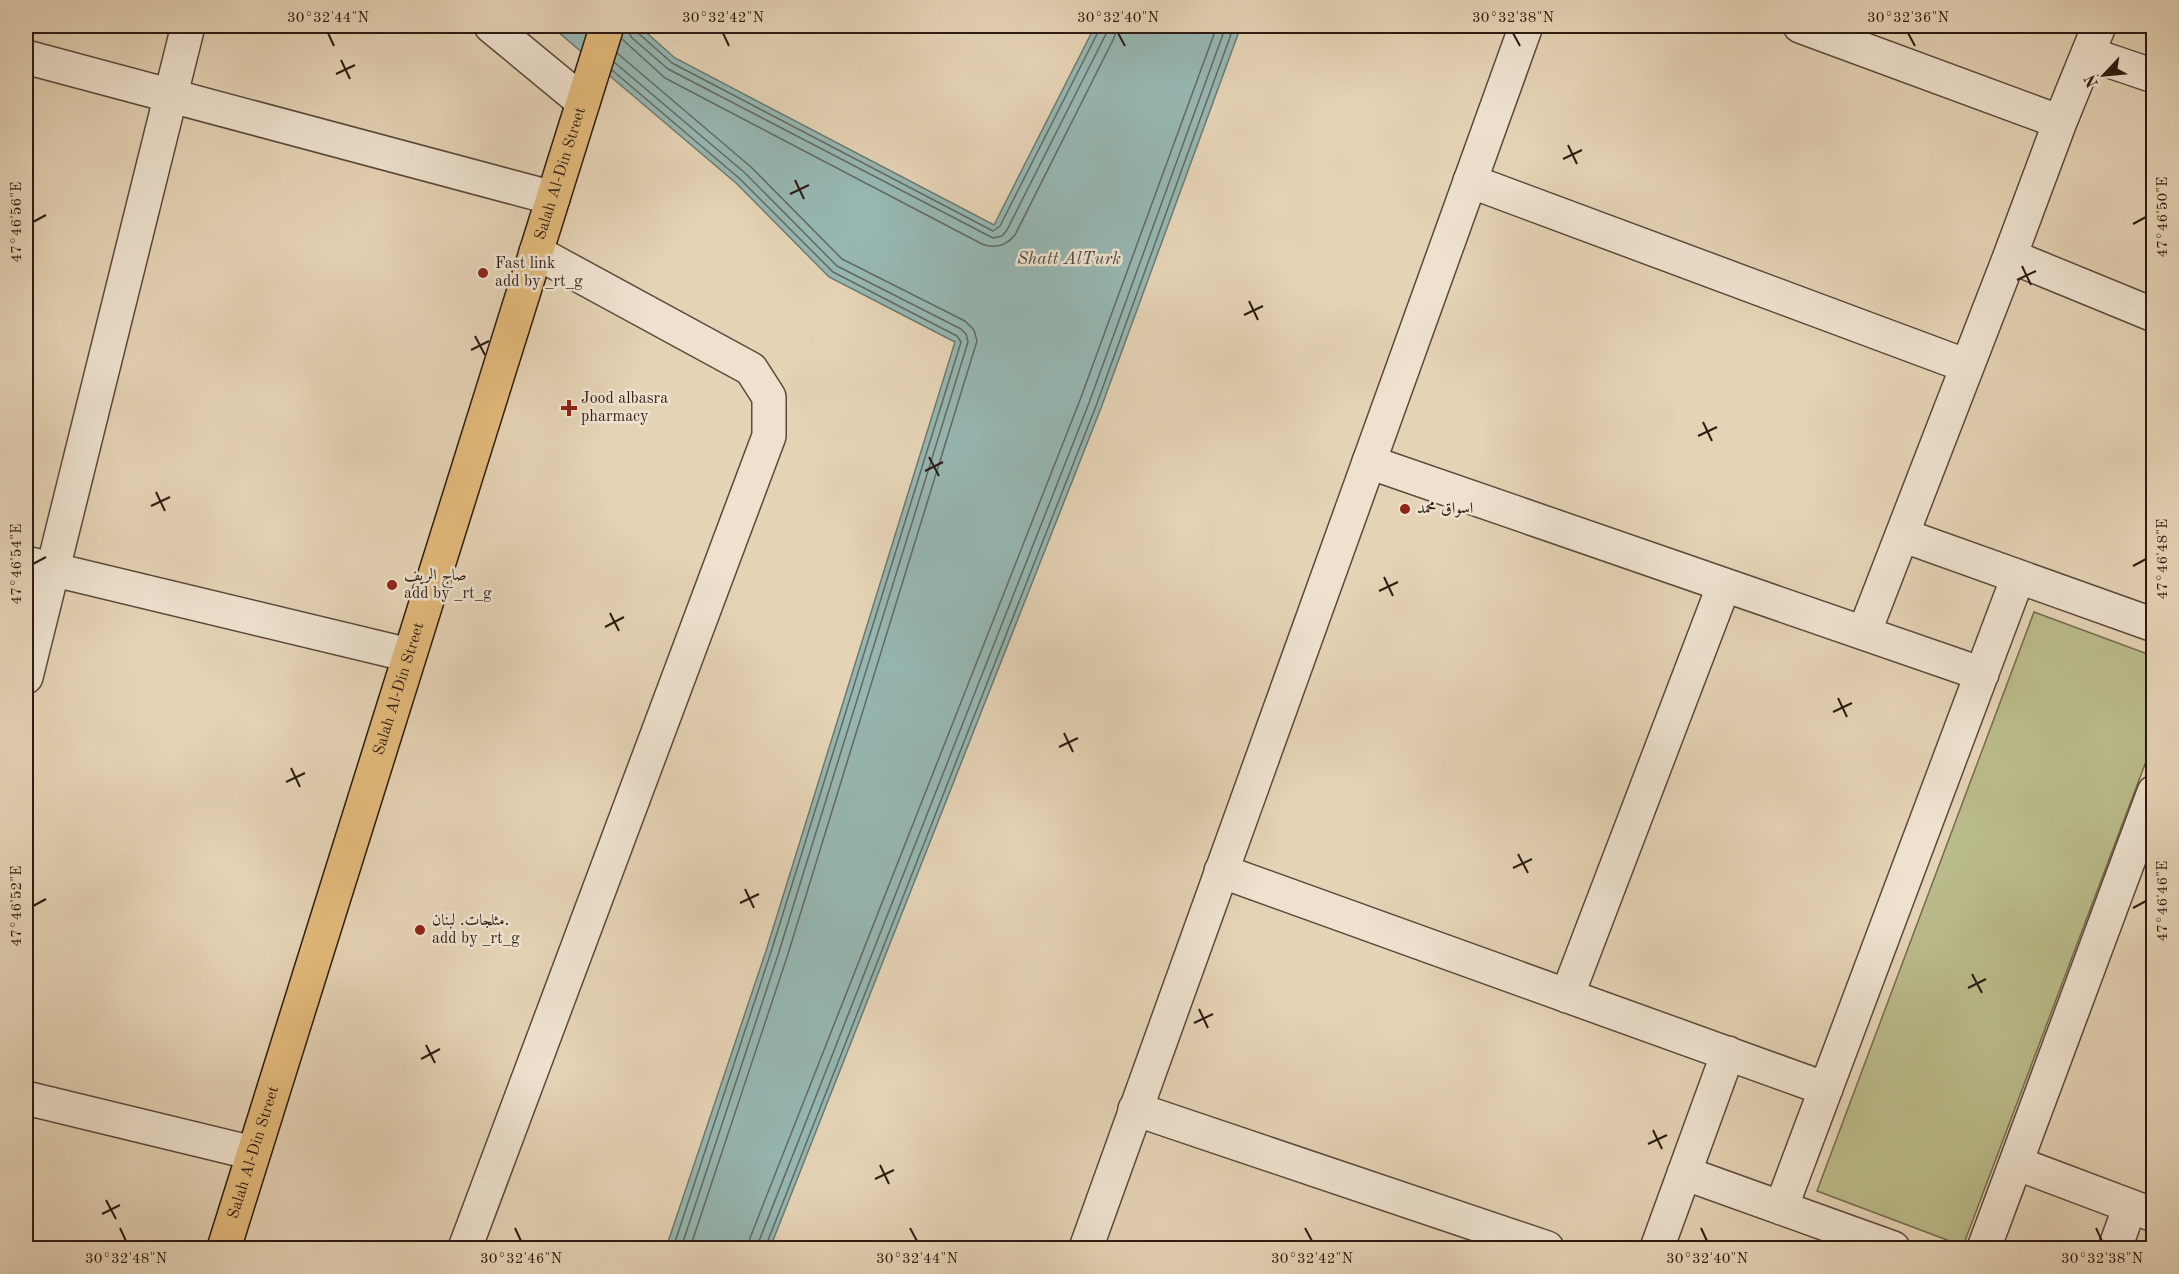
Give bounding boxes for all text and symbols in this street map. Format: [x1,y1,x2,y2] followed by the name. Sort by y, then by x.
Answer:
[287,11,369,26] text: 30°32'44"N
[682,11,764,26] text: 30°32'42"N
[1077,11,1159,26] text: 30°32'40"N
[1472,11,1554,26] text: 30°32'38"N
[1867,11,1949,26] text: 30°32'36"N
[2074,45,2134,105] north arrow
[2082,71,2102,90] text: N
[532,105,589,242] street label: Salah Al-Din Street
[2156,177,2171,257] text: 47°46'50"E
[10,182,25,262] text: 47°46'56"E
[1017,250,1121,268] water label: Shatt AlTurk
[495,256,583,290] place label: Fast link add by _rt_g
[476,266,490,280] marker: Fast link add by _rt_g
[581,391,668,425] place label: Jood albasra pharmacy
[562,401,576,415] marker: Jood albasra pharmacy
[1417,501,1473,518] place label: اسواق محمد
[1398,502,1412,516] marker: اسواق محمد
[2156,519,2171,599] text: 47°46'48"E
[10,524,25,604] text: 47°46'54"E
[404,567,492,602] place label: صاج الريف add by _rt_g
[385,578,399,592] marker: صاج الريف add by _rt_g
[371,620,428,757] street label: Salah Al-Din Street
[2156,861,2171,941] text: 47°46'46"E
[10,866,25,946] text: 47°46'52"E
[432,913,520,947] place label: مثلجات. لبنان. add by _rt_g
[413,923,427,937] marker: مثلجات. لبنان. add by _rt_g
[226,1084,282,1221] street label: Salah Al-Din Street
[85,1252,167,1267] text: 30°32'48"N
[480,1252,562,1267] text: 30°32'46"N
[876,1252,958,1267] text: 30°32'44"N
[1271,1252,1353,1267] text: 30°32'42"N
[1666,1252,1748,1267] text: 30°32'40"N
[2061,1252,2143,1267] text: 30°32'38"N

